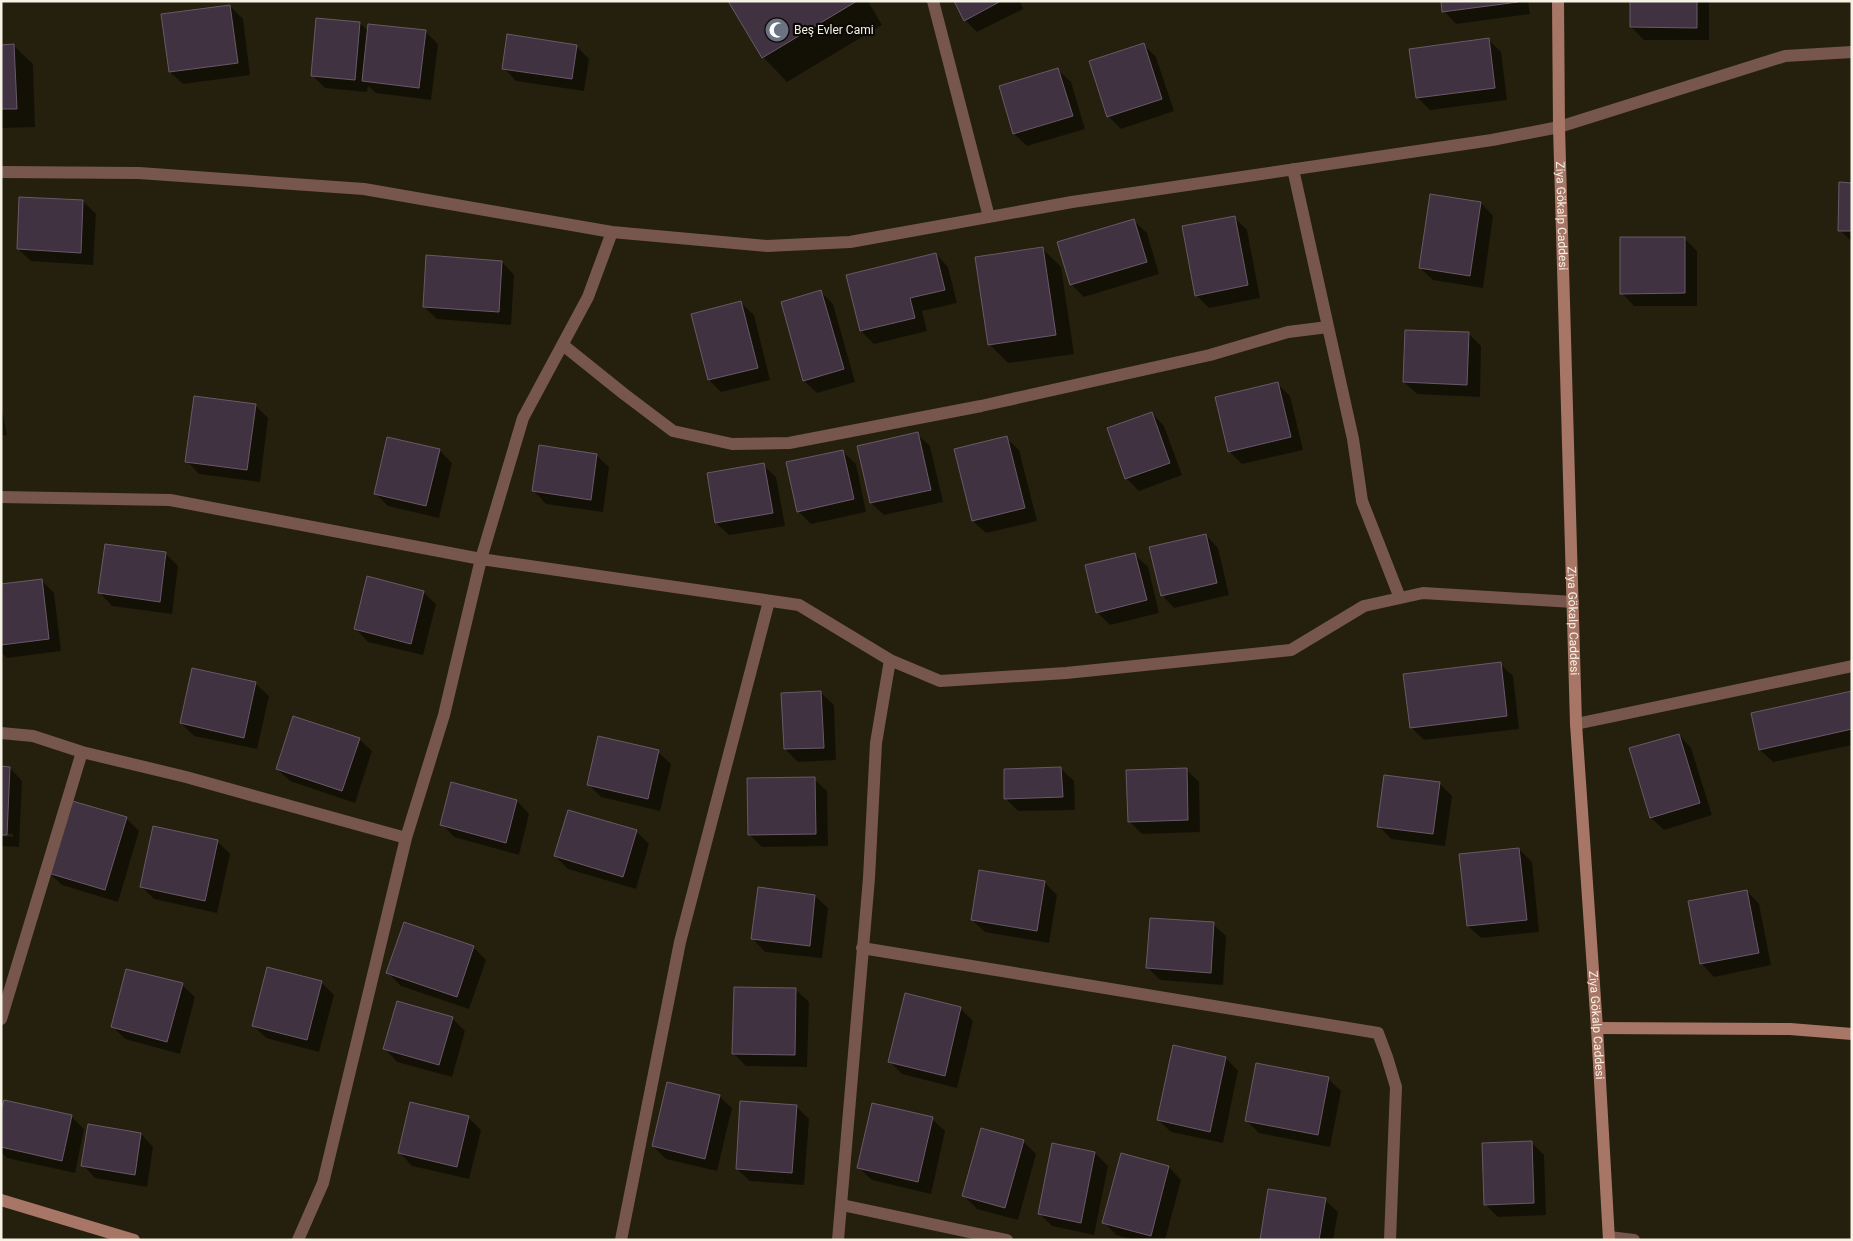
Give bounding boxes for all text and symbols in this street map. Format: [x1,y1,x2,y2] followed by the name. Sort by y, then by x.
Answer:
[764,17,790,43] mosque icon: Beş Evler Cami
[794,23,874,37] place label: Beş Evler Cami
[1553,161,1570,271] street label: Ziya Gökalp Caddesi
[1565,566,1582,676] street label: Ziya Gökalp Caddesi
[1586,970,1607,1080] street label: Ziya Gökalp Caddesi

